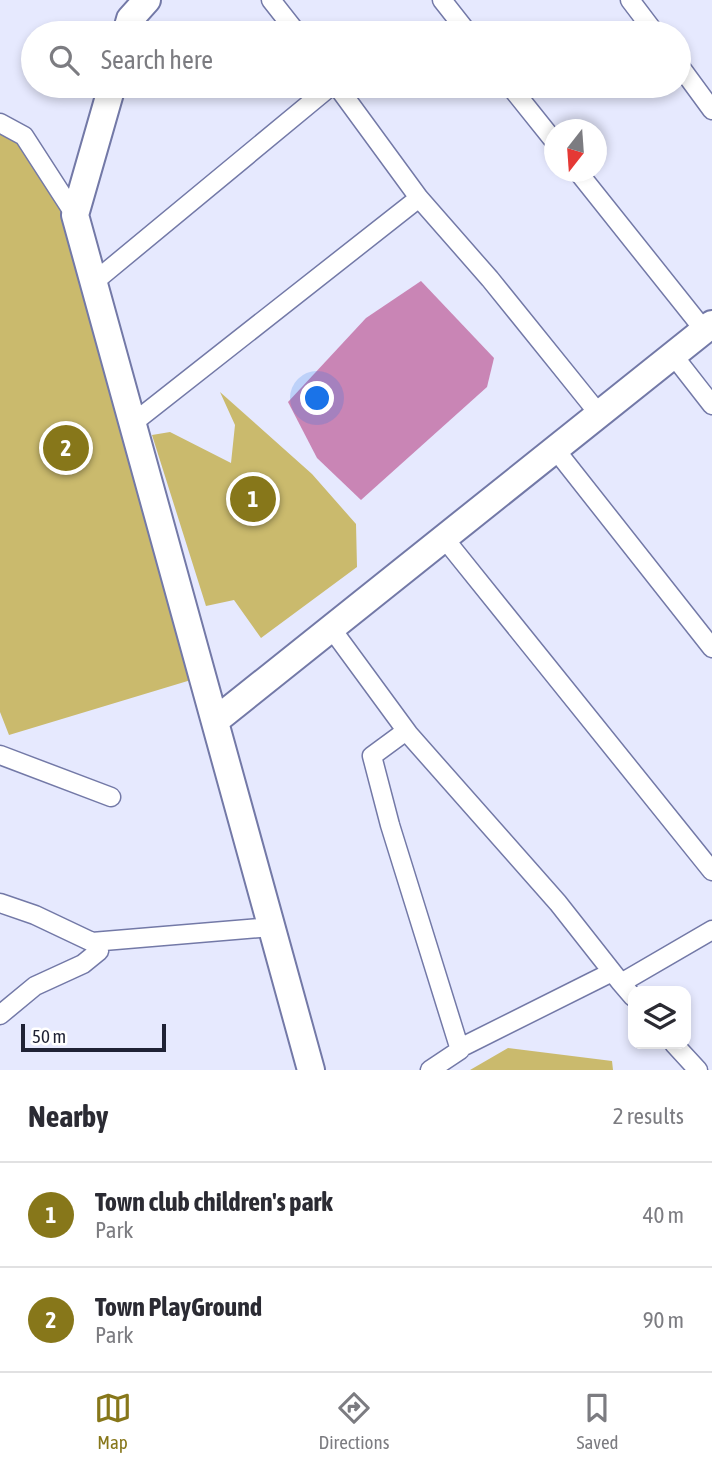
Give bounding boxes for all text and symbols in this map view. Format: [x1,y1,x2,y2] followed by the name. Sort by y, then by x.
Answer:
[21,21,691,98] search box
[45,41,83,79] icon: search
[101,45,213,75] text: Search here
[544,119,607,182] north arrow
[300,381,334,415] your location
[43,422,89,474] pin: 2
[230,473,276,525] pin: 1
[628,986,691,1049] map controls
[628,986,691,1049] button: layers
[21,1021,166,1053] scale bar
[32,1025,66,1047] text: 50 m
[28,1099,108,1133] text: Nearby
[613,1103,684,1129] text: 2 results
[95,1187,333,1217] text: Town club children's park
[46,1202,56,1228] text: 1
[643,1202,684,1228] text: 40 m
[95,1217,133,1243] text: Park
[95,1292,262,1322] text: Town PlayGround
[46,1307,56,1333] text: 2
[643,1307,684,1333] text: 90 m
[95,1322,133,1348] text: Park
[94,1389,132,1453] tab: Map
[319,1389,389,1453] tab: Directions
[576,1389,618,1453] tab: Saved

